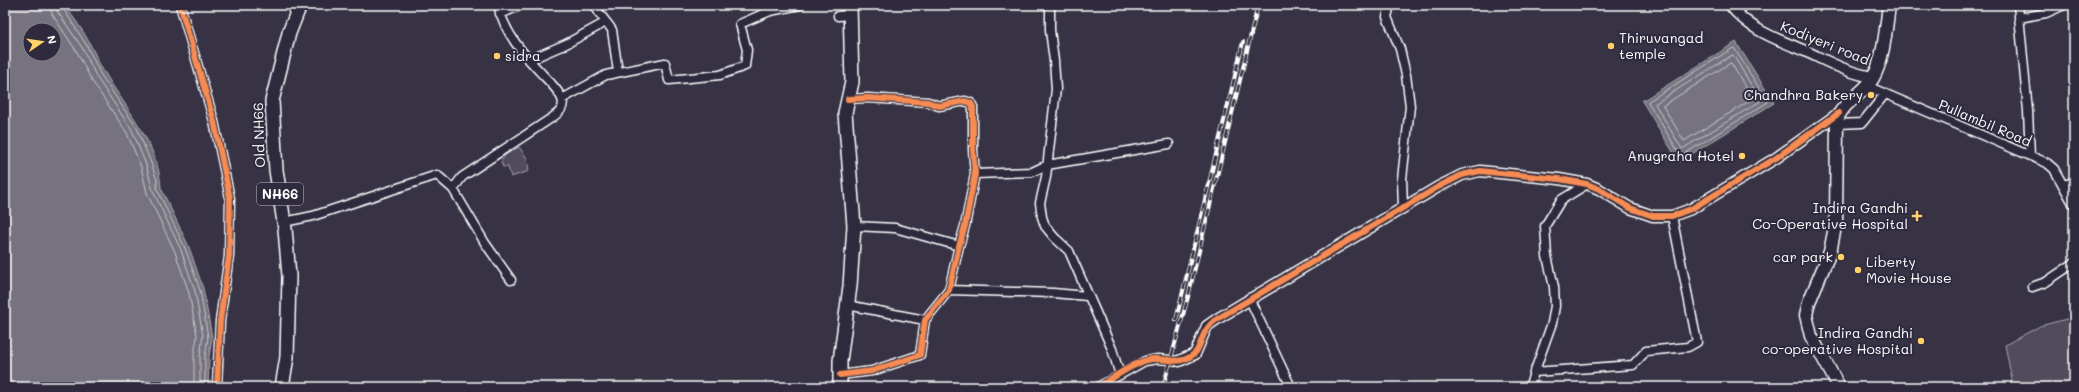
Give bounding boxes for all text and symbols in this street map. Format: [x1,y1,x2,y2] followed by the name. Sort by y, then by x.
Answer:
[1778,16,1873,69] street label: Kodiyeri road
[22,22,62,62] north arrow
[1619,28,1703,63] place label: Thiruvangad temple
[44,34,60,45] text: N
[1606,41,1616,51] marker: Thiruvangad temple
[505,46,541,65] place label: sidra
[492,51,502,61] marker: sidra
[1744,85,1863,104] place label: Chandhra Bakery
[1866,90,1876,100] marker: Chandhra Bakery
[1936,94,2035,151] street label: Pullambil Road
[248,102,269,168] street label: Old NH66
[1627,146,1734,165] place label: Anugraha Hotel
[1737,151,1747,161] marker: Anugraha Hotel
[257,183,303,205] road number: NH66
[1752,198,1908,233] place label: Indira Gandhi Co-Operative Hospital
[1911,210,1923,222] marker: Indira Gandhi Co-Operative Hospital
[1773,247,1833,266] place label: car park
[1836,252,1846,262] marker: car park
[1866,252,1952,287] place label: Liberty Movie House
[1853,265,1863,275] marker: Liberty Movie House
[1762,323,1913,358] place label: Indira Gandhi co-operative Hospital
[1916,336,1926,346] marker: Indira Gandhi co-operative Hospital

